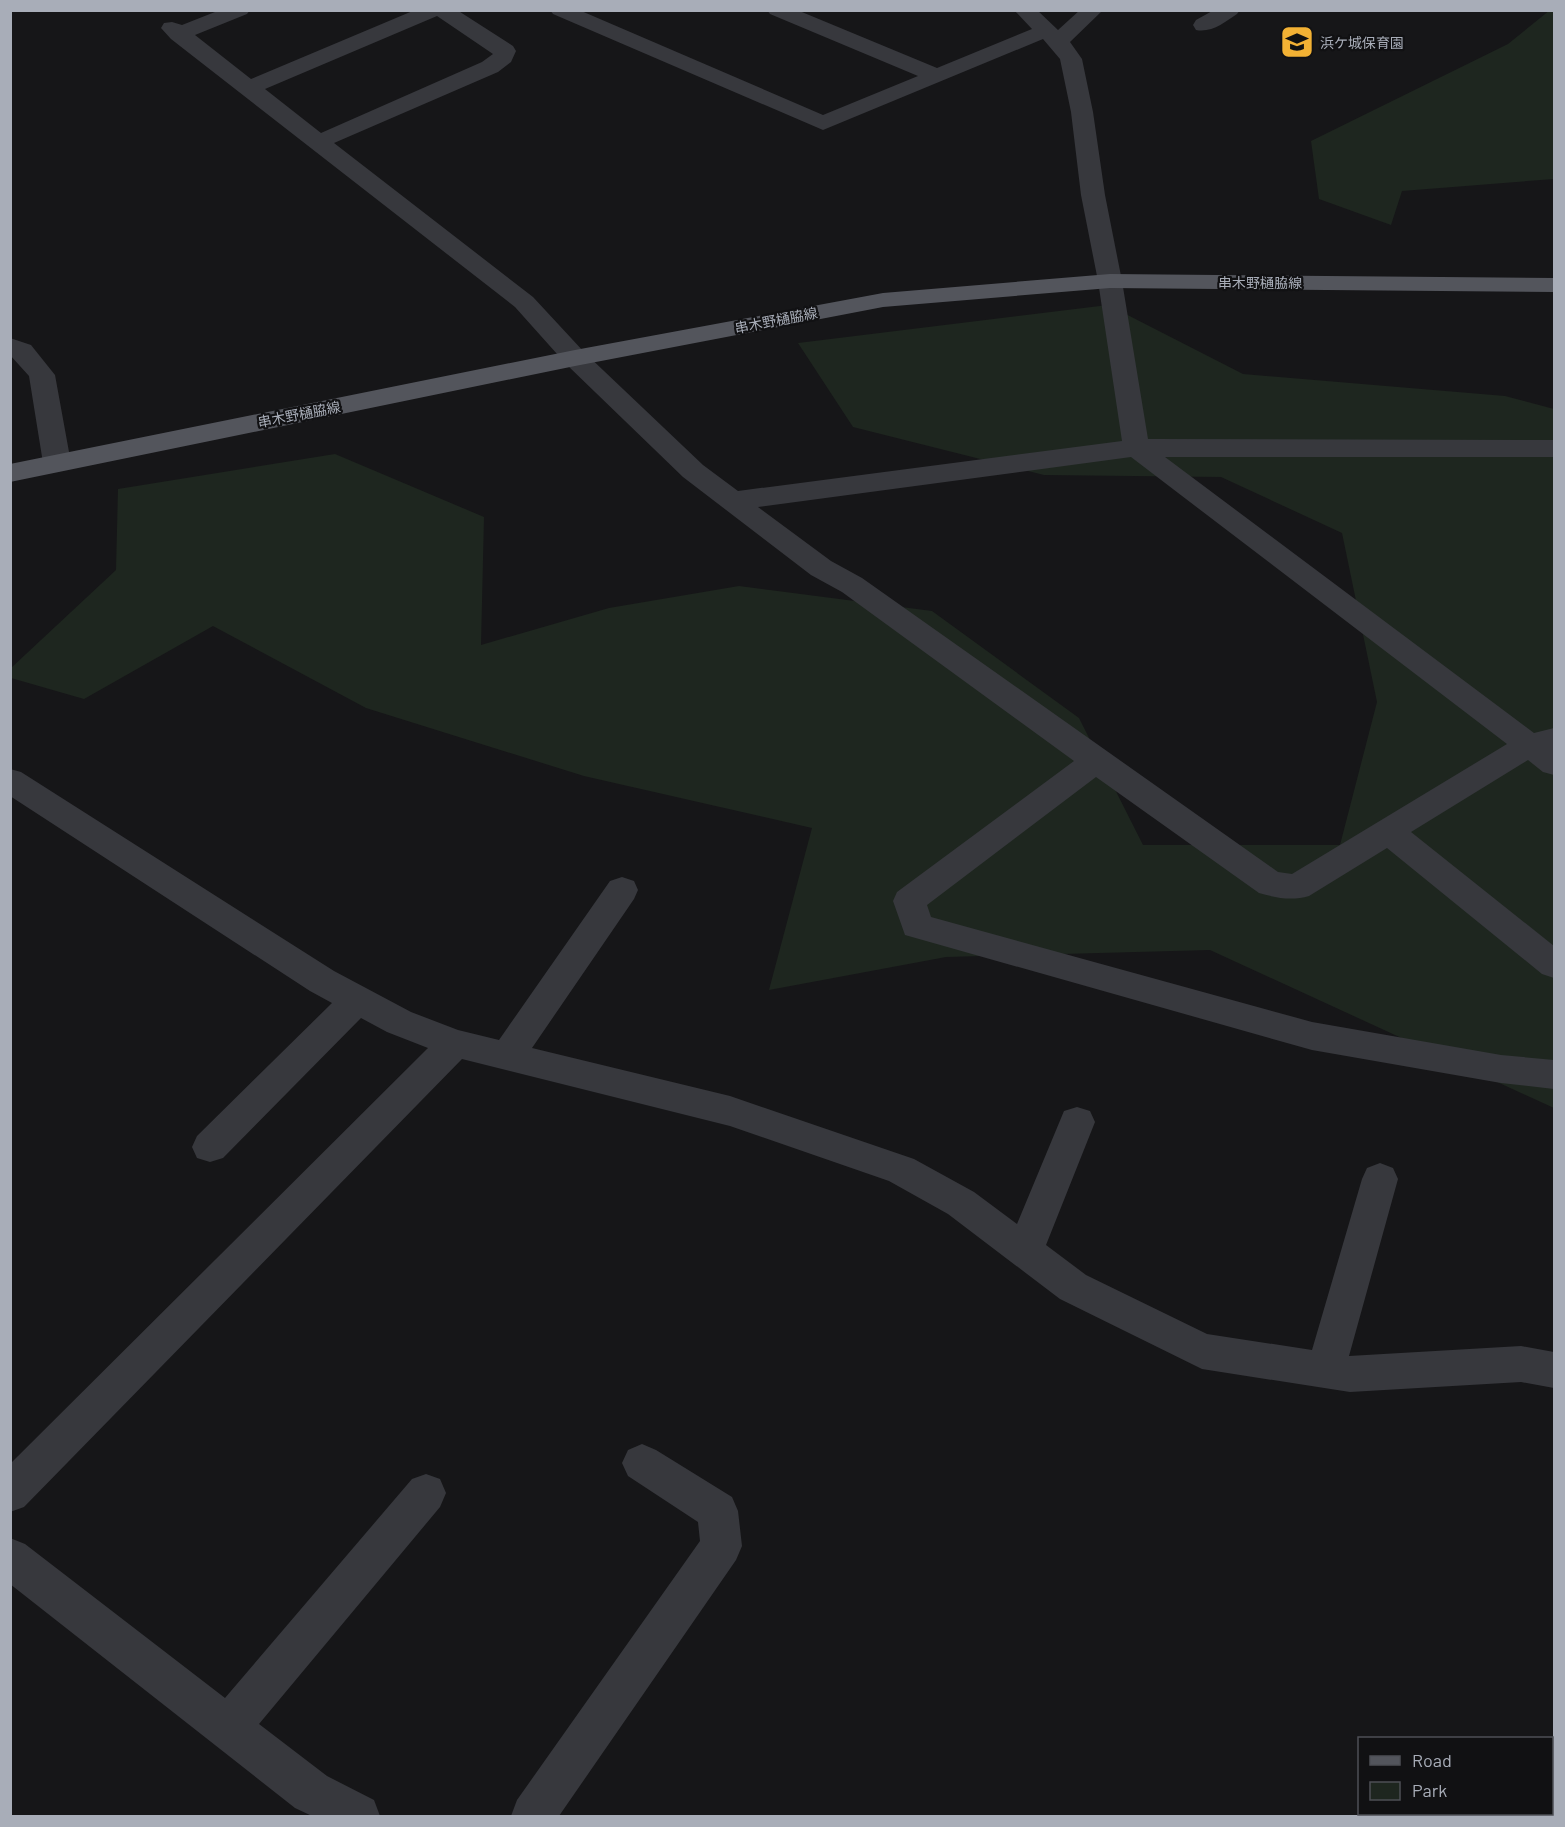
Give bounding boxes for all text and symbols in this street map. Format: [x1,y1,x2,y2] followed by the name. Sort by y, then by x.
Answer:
[1279,24,1315,60] school or university icon: 浜ケ城保育園
[1320,34,1404,51] place label: 浜ケ城保育園
[1218,274,1302,291] street label: 串木野樋脇線
[733,304,819,336] street label: 串木野樋脇線
[256,398,342,430] street label: 串木野樋脇線
[1358,1737,1553,1815] legend
[1412,1749,1452,1771] text: Road
[1412,1779,1447,1801] text: Park

